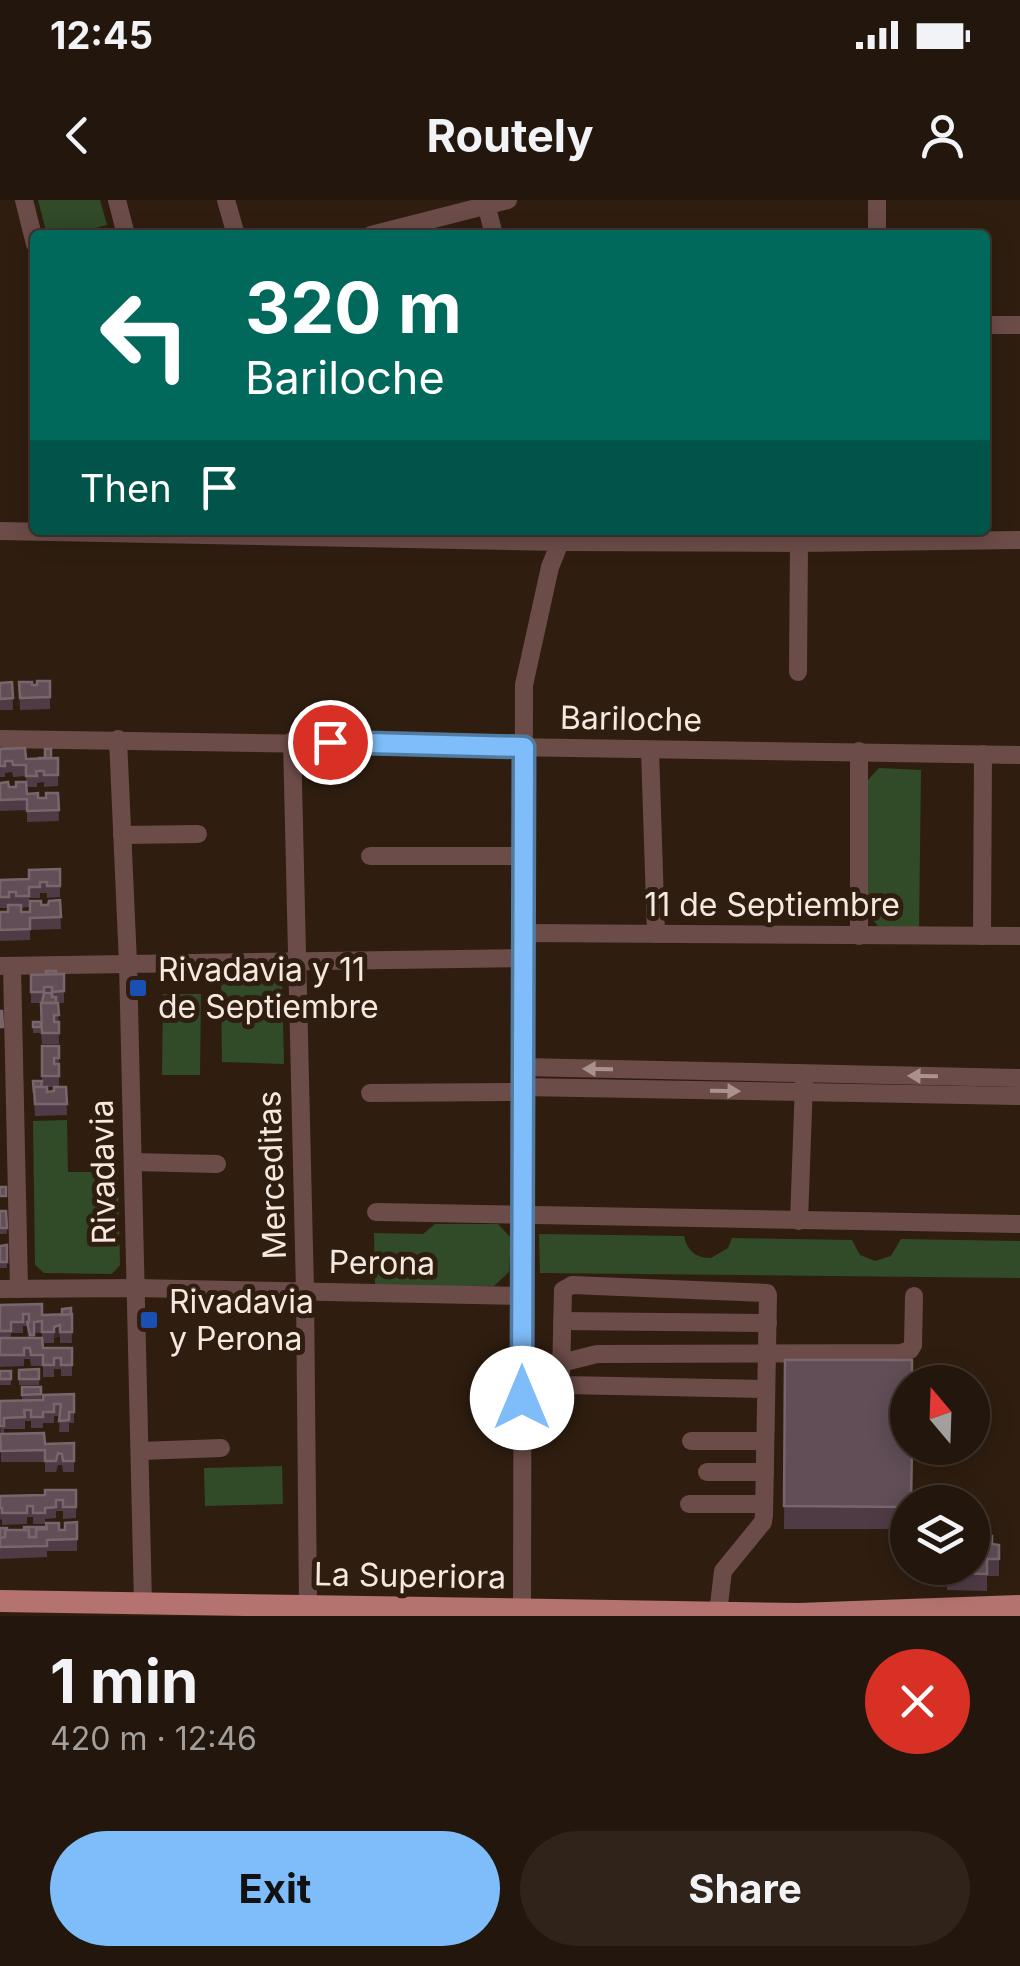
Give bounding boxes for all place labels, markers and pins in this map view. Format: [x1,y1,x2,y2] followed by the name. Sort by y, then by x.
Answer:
[288,700,373,785] pin
[158,950,379,1026] place label: Rivadavia y 11 de Septiembre
[127,977,149,999] marker: Rivadavia y 11 de Septiembre
[169,1282,314,1358] place label: Rivadavia y Perona
[138,1309,160,1331] marker: Rivadavia y Perona

